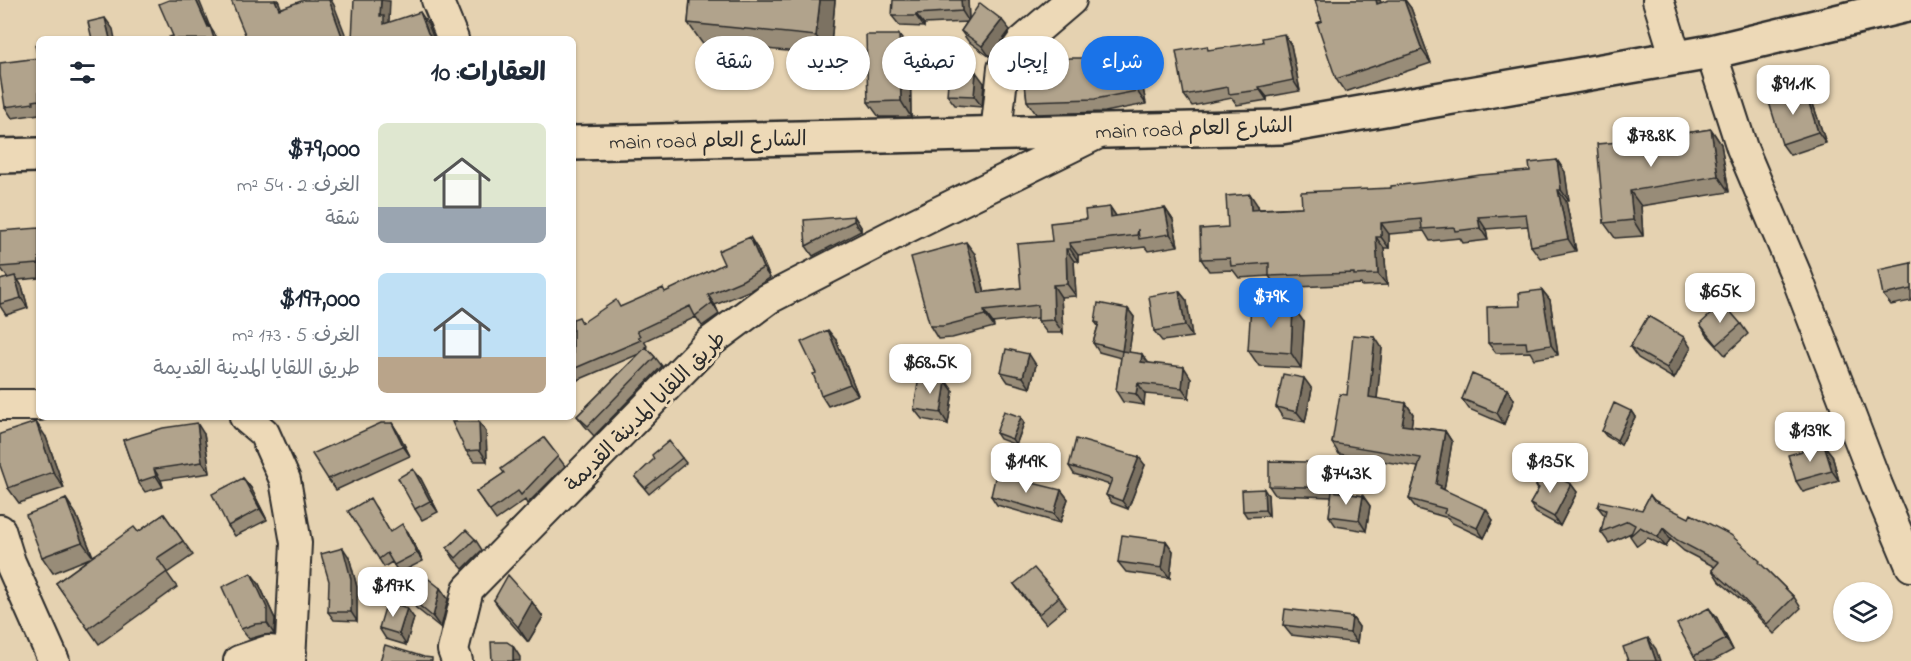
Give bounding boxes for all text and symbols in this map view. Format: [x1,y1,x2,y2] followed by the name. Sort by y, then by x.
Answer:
[695,36,774,90] chip: شقة
[786,36,870,90] chip: جديد
[882,36,976,90] chip: تصفية
[988,36,1069,90] chip: إيجار
[1081,36,1164,90] chip: شراء
[431,55,546,93] text: العقارات: 10
[66,56,99,89] icon: filters
[1744,65,1842,116] pin: $91.1K
[1771,70,1815,99] text: $91.1K
[1095,112,1293,148] street label: main road الشارع العام
[1602,117,1700,168] pin: $78.8K
[1626,122,1676,151] text: $78.8K
[609,125,807,159] street label: main road الشارع العام
[288,131,360,169] text: $79,000
[426,147,498,219] icon: home
[237,172,360,201] text: الغرف: 2 · 54 m²
[325,205,360,234] text: شقة
[1684,273,1756,324] pin: $65K
[1235,278,1307,329] pin: $79K
[1699,278,1741,307] text: $65K
[279,281,360,319] text: $197,000
[1253,283,1289,312] text: $79K
[426,297,498,369] icon: home
[232,322,360,351] text: الغرف: 5 · 173 m²
[559,325,734,500] street label: طريق اللقايا المدينة القديمة
[881,344,979,395] pin: $68.5K
[903,349,957,378] text: $68.5K
[153,355,360,384] text: طريق اللقايا المدينة القديمة
[1768,412,1852,463] pin: $139K
[1789,417,1831,446] text: $139K
[984,443,1068,494] pin: $149K
[1508,443,1592,494] pin: $135K
[1005,448,1047,477] text: $149K
[1526,448,1574,477] text: $135K
[1297,455,1395,506] pin: $74.3K
[1321,460,1371,489] text: $74.3K
[351,567,435,618] pin: $197K
[372,572,414,601] text: $197K
[1833,582,1893,642] map controls
[1833,582,1893,642] button: layers

